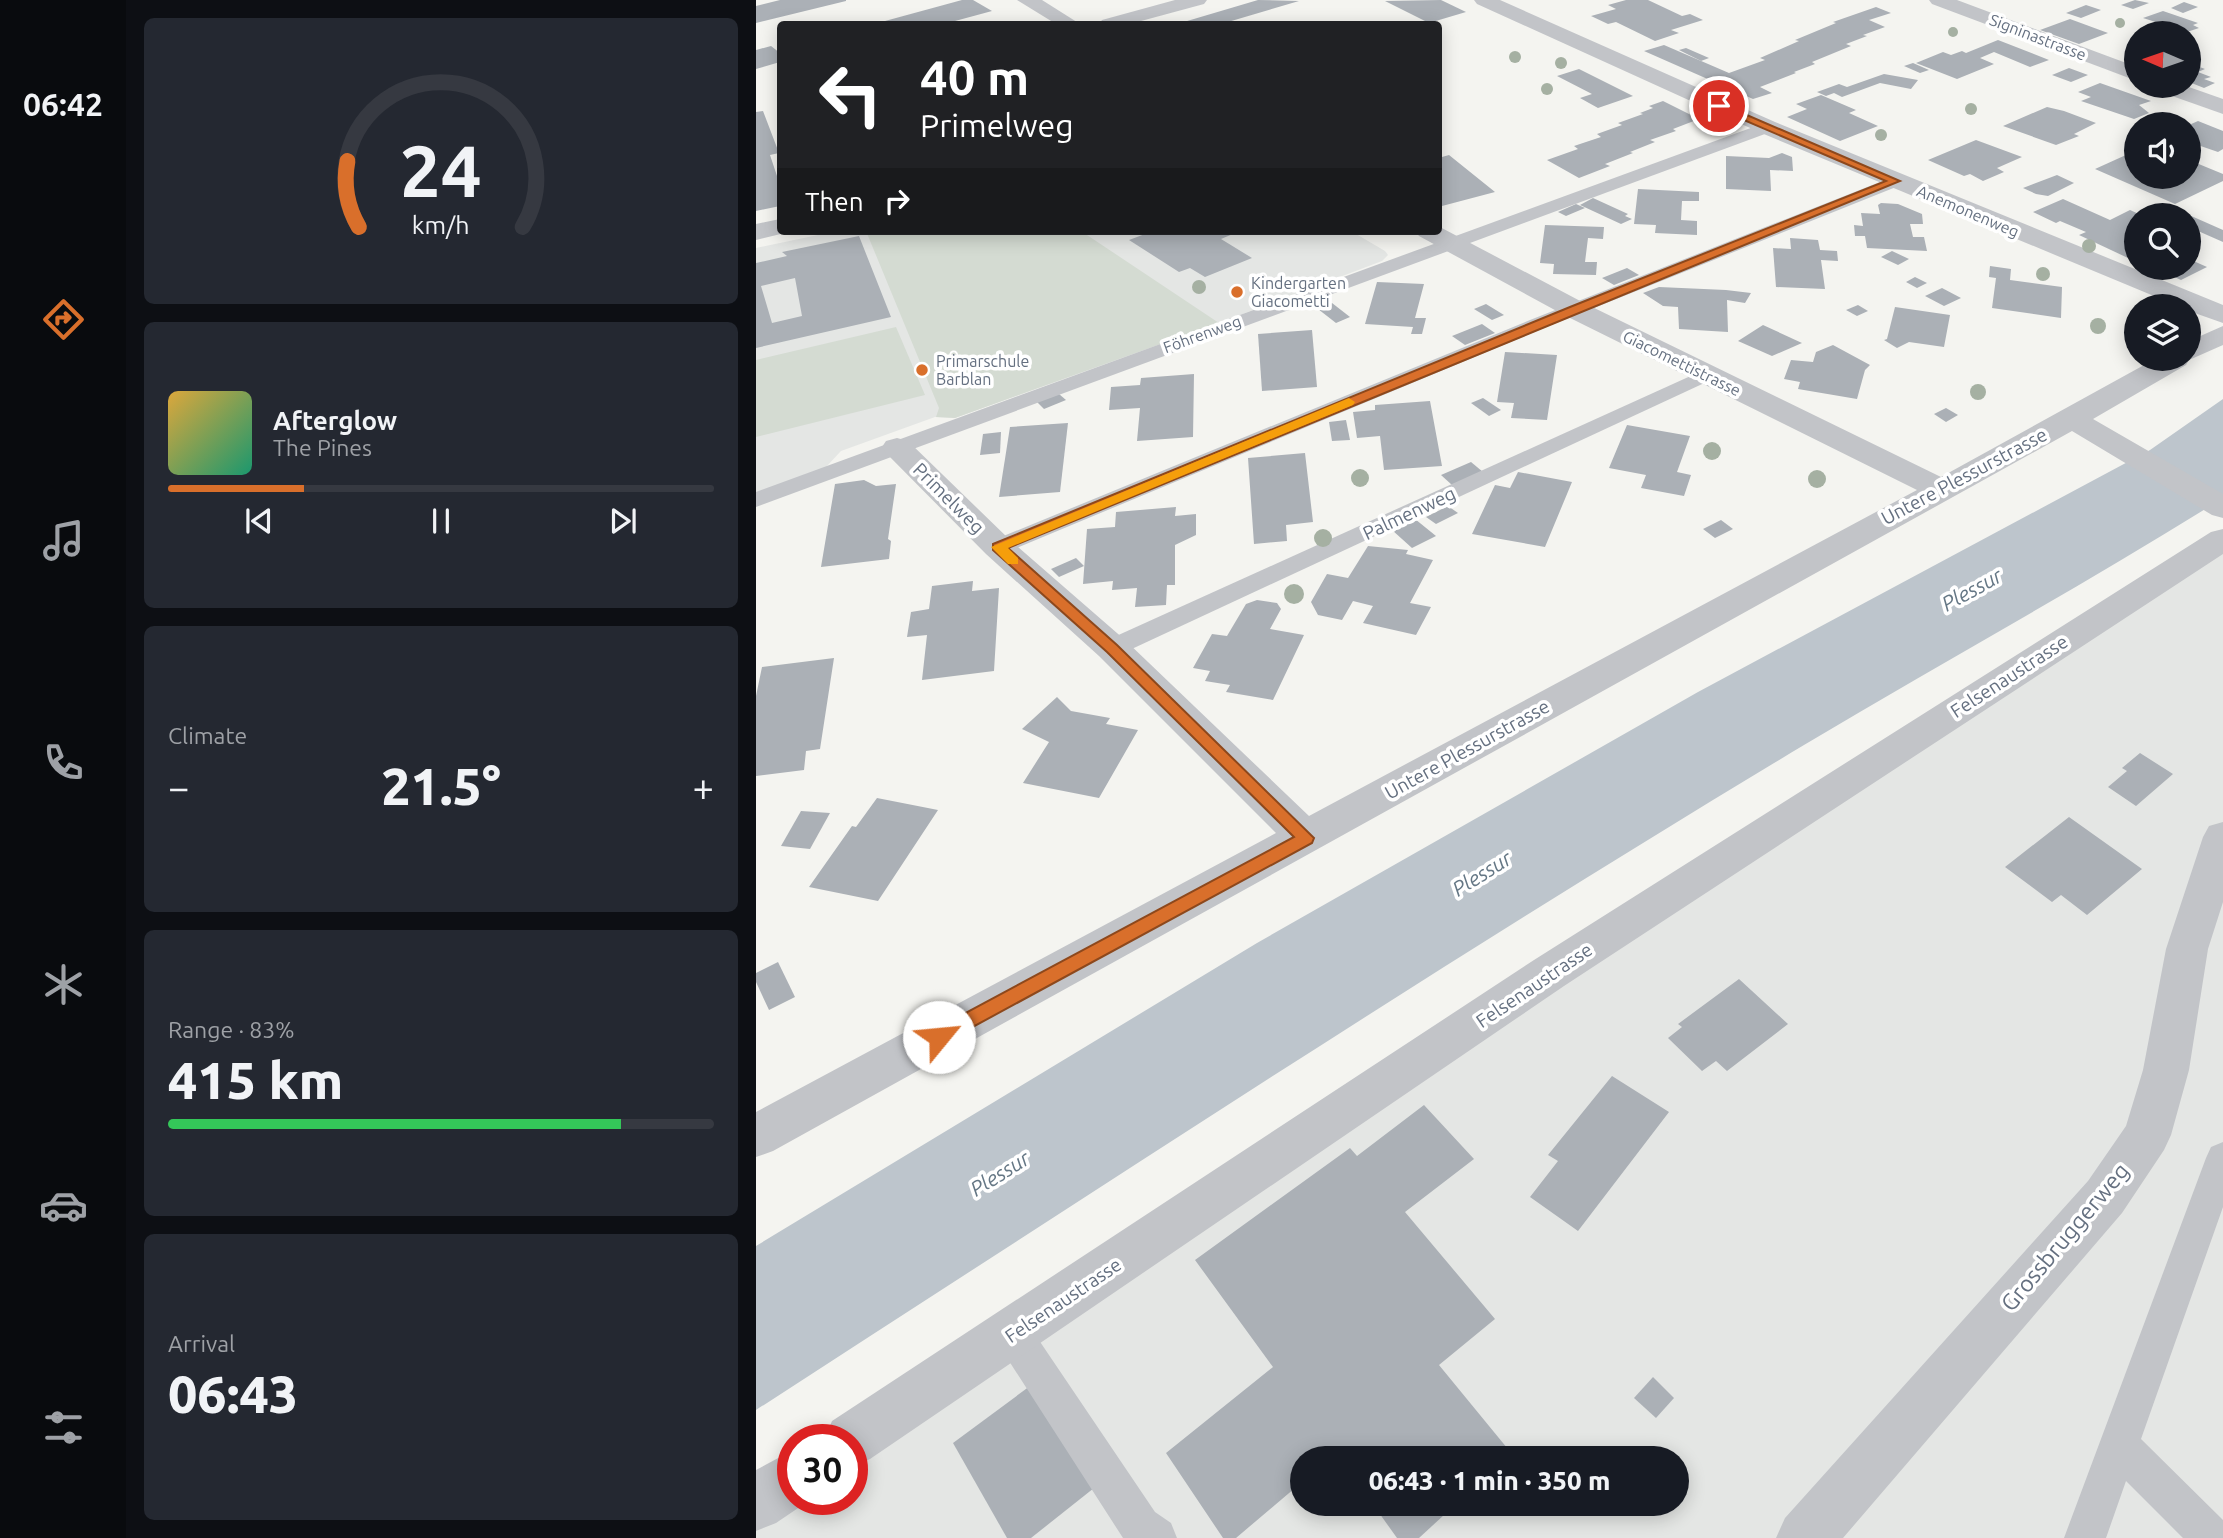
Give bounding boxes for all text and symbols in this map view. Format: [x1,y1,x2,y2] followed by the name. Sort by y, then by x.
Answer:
[1987,10,2089,64] street label: Signinastrasse
[2124,21,2202,98] north arrow
[2124,21,2201,371] map controls
[805,49,896,140] icon: left
[920,49,1029,104] text: 40 m
[1689,76,1749,136] pin
[23,86,103,122] text: 06:42
[1700,87,1738,125] icon: arrive
[920,107,1074,143] text: Primelweg
[2124,112,2201,189] button: sound
[400,129,482,211] text: 24
[1914,181,2022,241] street label: Anemonenweg
[878,182,916,220] icon: right
[805,187,864,216] text: Then
[2124,203,2201,280] button: search
[412,211,470,239] text: km/h
[1251,274,1346,310] place label: Kindergarten Giacometti
[1229,284,1245,300] marker: Kindergarten Giacometti
[2124,294,2201,371] button: layers
[39,295,88,344] icon: directions
[1161,312,1243,356] street label: Föhrenweg
[1620,327,1744,399] street label: Giacomettistrasse
[936,352,1029,388] place label: Primarschule Barblan
[914,362,930,378] marker: Primarschule Barblan
[273,406,397,435] text: Afterglow
[1877,423,2051,529] street label: Untere Plessurstrasse
[273,435,372,460] text: The Pines
[909,458,989,538] street label: Primelweg
[1359,482,1459,544] street label: Palmenweg
[240,502,278,540] icon: previous
[422,502,460,540] icon: pause
[604,502,642,540] icon: next
[39,516,88,565] icon: music
[1937,562,2007,616] water label: Plessur
[1946,630,2072,722] street label: Felsenaustrasse
[1381,695,1553,803] street label: Untere Plessurstrasse
[168,723,247,748] text: Climate
[39,738,88,787] icon: phone
[381,757,501,815] text: 21.5°
[168,766,189,808] text: −
[693,766,714,808] text: +
[1447,845,1516,901] water label: Plessur
[1472,938,1596,1032] street label: Felsenaustrasse
[39,960,88,1009] icon: climate
[902,1000,976,1074] position arrow
[168,1017,295,1042] text: Range · 83%
[168,1051,343,1109] text: 415 km
[965,1145,1034,1201] water label: Plessur
[1996,1158,2134,1315] street label: Grossbruggerweg
[39,1181,88,1230] icon: car
[1001,1253,1125,1347] street label: Felsenaustrasse
[168,1331,235,1356] text: Arrival
[168,1365,298,1423] text: 06:43
[39,1403,88,1452] icon: filters
[777,1424,868,1515] speed limit sign: 30
[1369,1466,1610,1495] text: 06:43 · 1 min · 350 m

